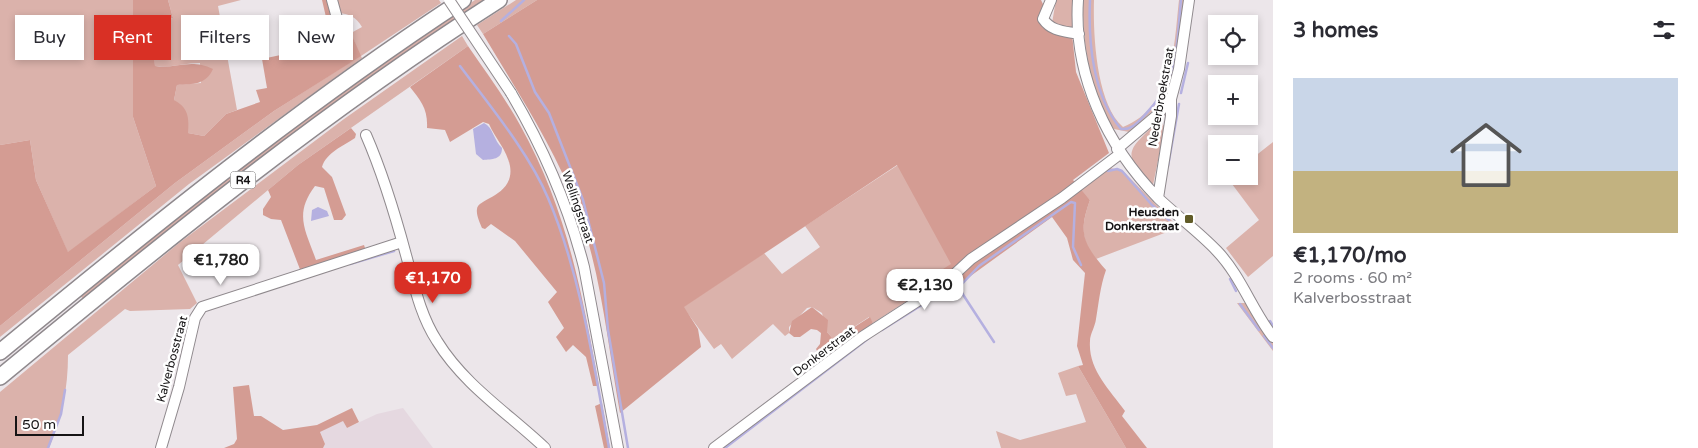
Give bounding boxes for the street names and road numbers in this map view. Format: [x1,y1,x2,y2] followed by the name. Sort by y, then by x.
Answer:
[1145,46,1177,148] street label: Nederbroekstraat
[559,169,597,245] street label: Wellingstraat
[230,172,256,188] road number: R4
[154,314,190,404] street label: Kalverbosstraat
[790,323,858,379] street label: Donkerstraat

